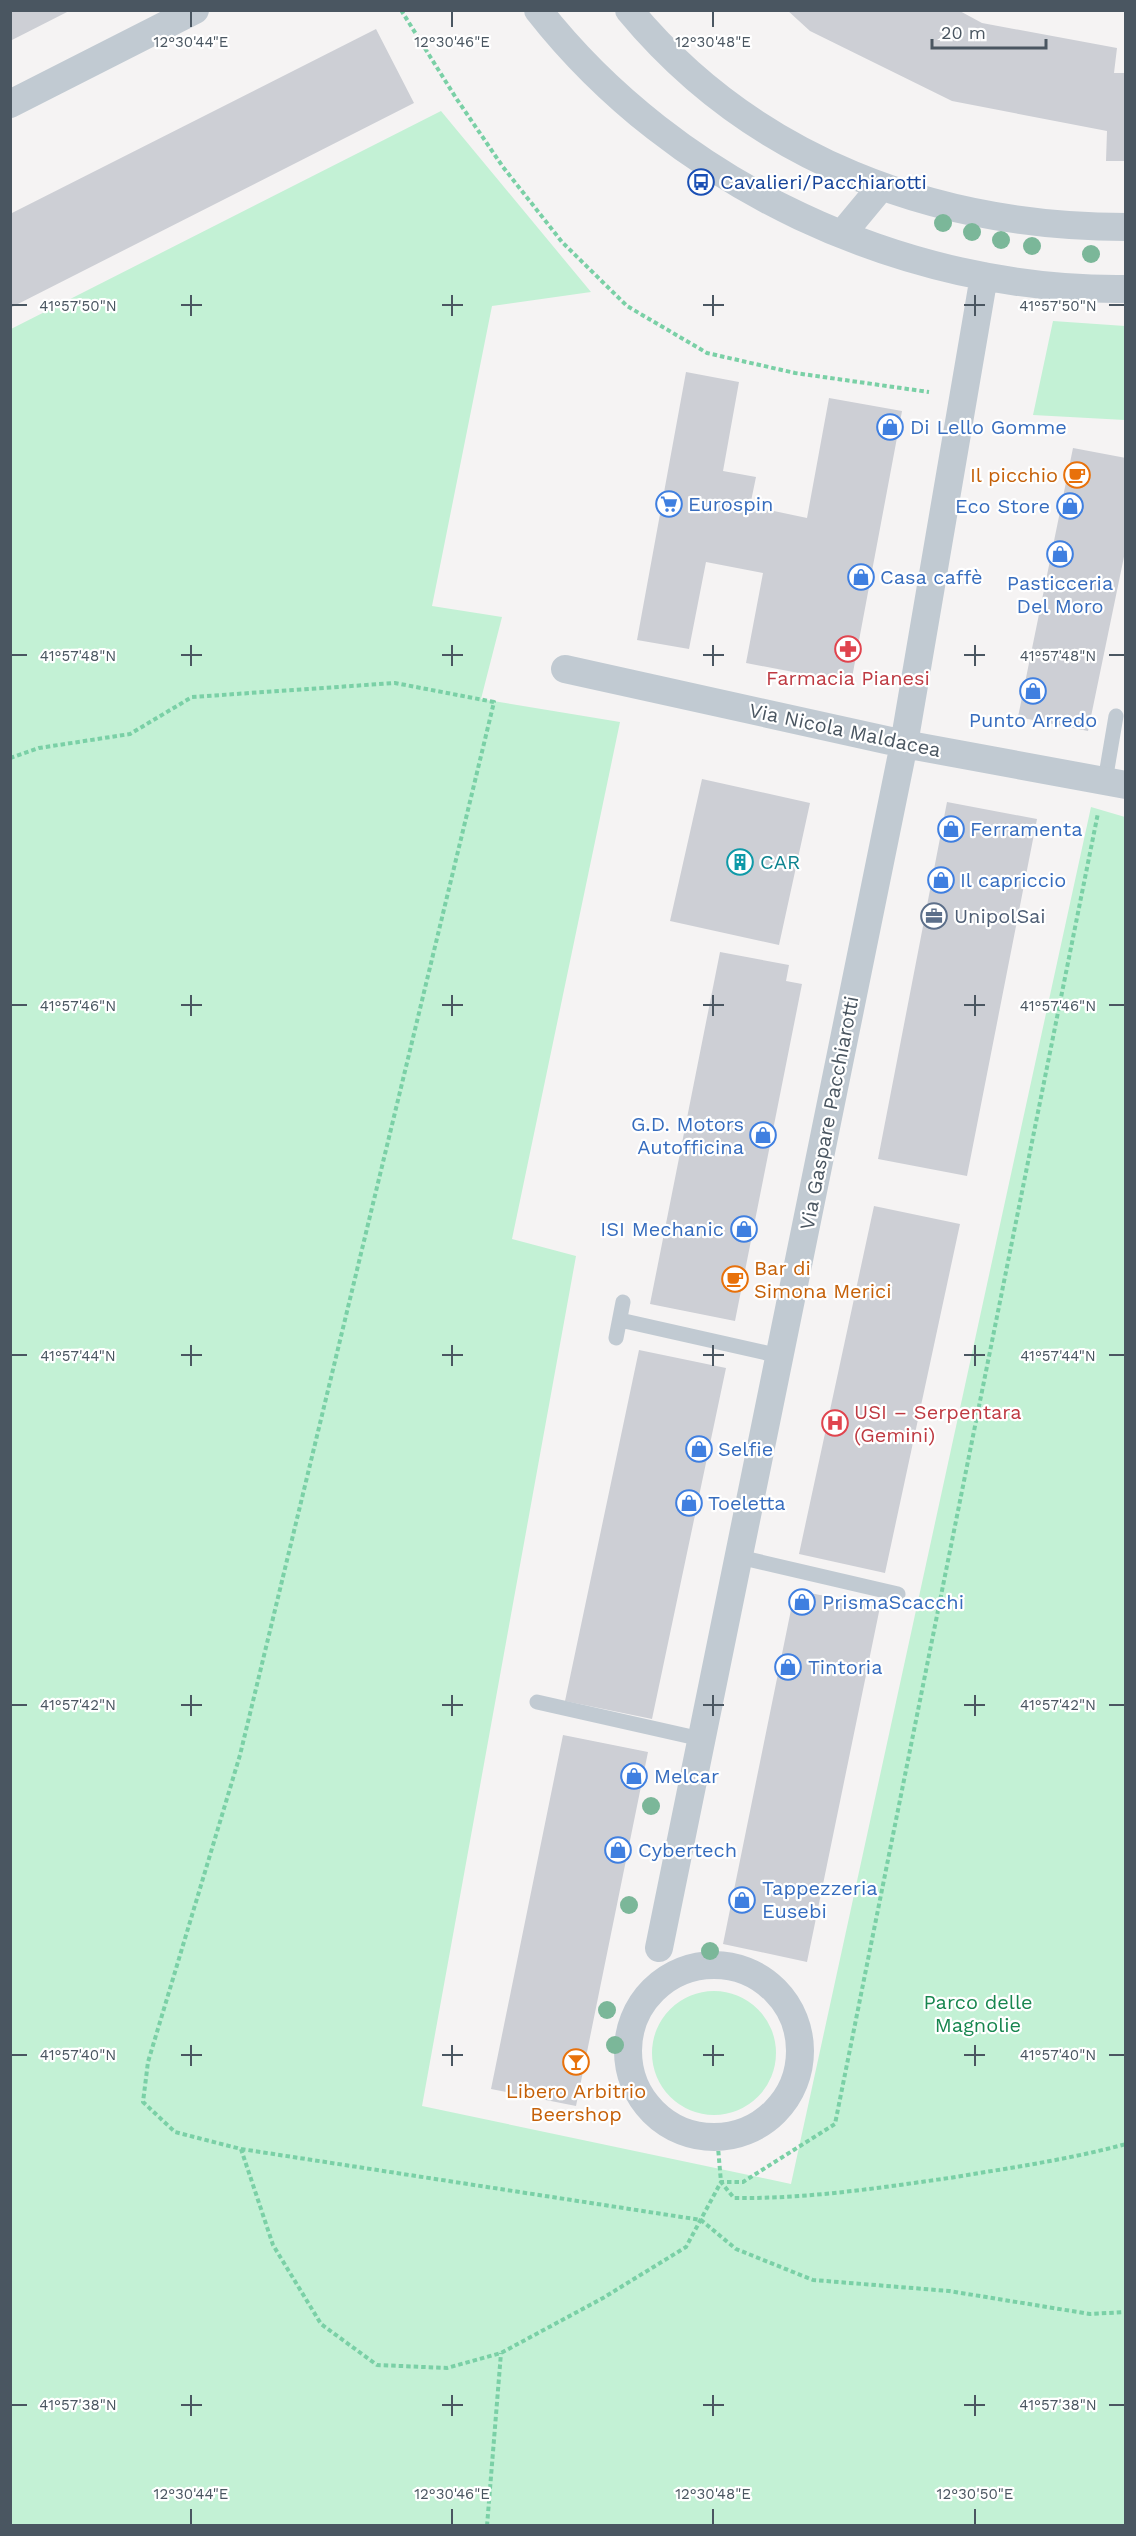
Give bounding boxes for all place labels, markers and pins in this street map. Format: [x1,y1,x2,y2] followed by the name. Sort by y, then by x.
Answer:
[686,167,716,197] bus stop icon: Cavalieri/Pacchiarotti
[720,170,927,194] place label: Cavalieri/Pacchiarotti
[875,412,905,442] shop icon: Di Lello Gomme
[910,415,1067,439] place label: Di Lello Gomme
[1062,460,1092,490] cafe icon: Il picchio
[970,463,1058,487] place label: Il picchio
[654,489,684,519] supermarket icon: Eurospin
[1055,491,1085,521] shop icon: Eco Store
[688,492,773,516] place label: Eurospin
[955,494,1050,518] place label: Eco Store
[1045,539,1075,569] shop icon: Pasticceria Del Moro
[846,562,876,592] shop icon: Casa caffè
[880,565,983,589] place label: Casa caffè
[1007,571,1113,618] place label: Pasticceria Del Moro
[833,634,863,664] pharmacy icon: Farmacia Pianesi
[766,666,930,690] place label: Farmacia Pianesi
[1018,676,1048,706] shop icon: Punto Arredo
[969,708,1097,732] place label: Punto Arredo
[936,814,966,844] shop icon: Ferramenta
[970,817,1083,841] place label: Ferramenta
[725,847,755,877] building icon: CAR
[760,850,800,874] place label: CAR
[926,865,956,895] shop icon: Il capriccio
[960,868,1066,892] place label: Il capriccio
[919,901,949,931] office icon: UnipolSai
[954,904,1046,928] place label: UnipolSai
[631,1112,744,1159] place label: G.D. Motors Autofficina
[748,1120,778,1150] shop icon: G.D. Motors Autofficina
[729,1214,759,1244] shop icon: ISI Mechanic
[600,1217,724,1241] place label: ISI Mechanic
[754,1256,892,1303] place label: Bar di Simona Merici
[720,1264,750,1294] cafe icon: Bar di Simona Merici
[854,1400,1022,1447] place label: USI – Serpentara (Gemini)
[820,1408,850,1438] hospital icon: USI – Serpentara (Gemini)
[684,1434,714,1464] shop icon: Selfie
[718,1437,773,1461] place label: Selfie
[674,1488,704,1518] shop icon: Toeletta
[708,1491,786,1515] place label: Toeletta
[787,1587,817,1617] shop icon: PrismaScacchi
[822,1590,964,1614] place label: PrismaScacchi
[773,1652,803,1682] shop icon: Tintoria
[808,1655,883,1679] place label: Tintoria
[619,1761,649,1791] shop icon: Melcar
[654,1764,719,1788] place label: Melcar
[603,1835,633,1865] shop icon: Cybertech
[638,1838,737,1862] place label: Cybertech
[762,1876,878,1923] place label: Tappezzeria Eusebi
[727,1885,757,1915] shop icon: Tappezzeria Eusebi
[561,2047,591,2077] bar icon: Libero Arbitrio Beershop
[506,2079,646,2126] place label: Libero Arbitrio Beershop

